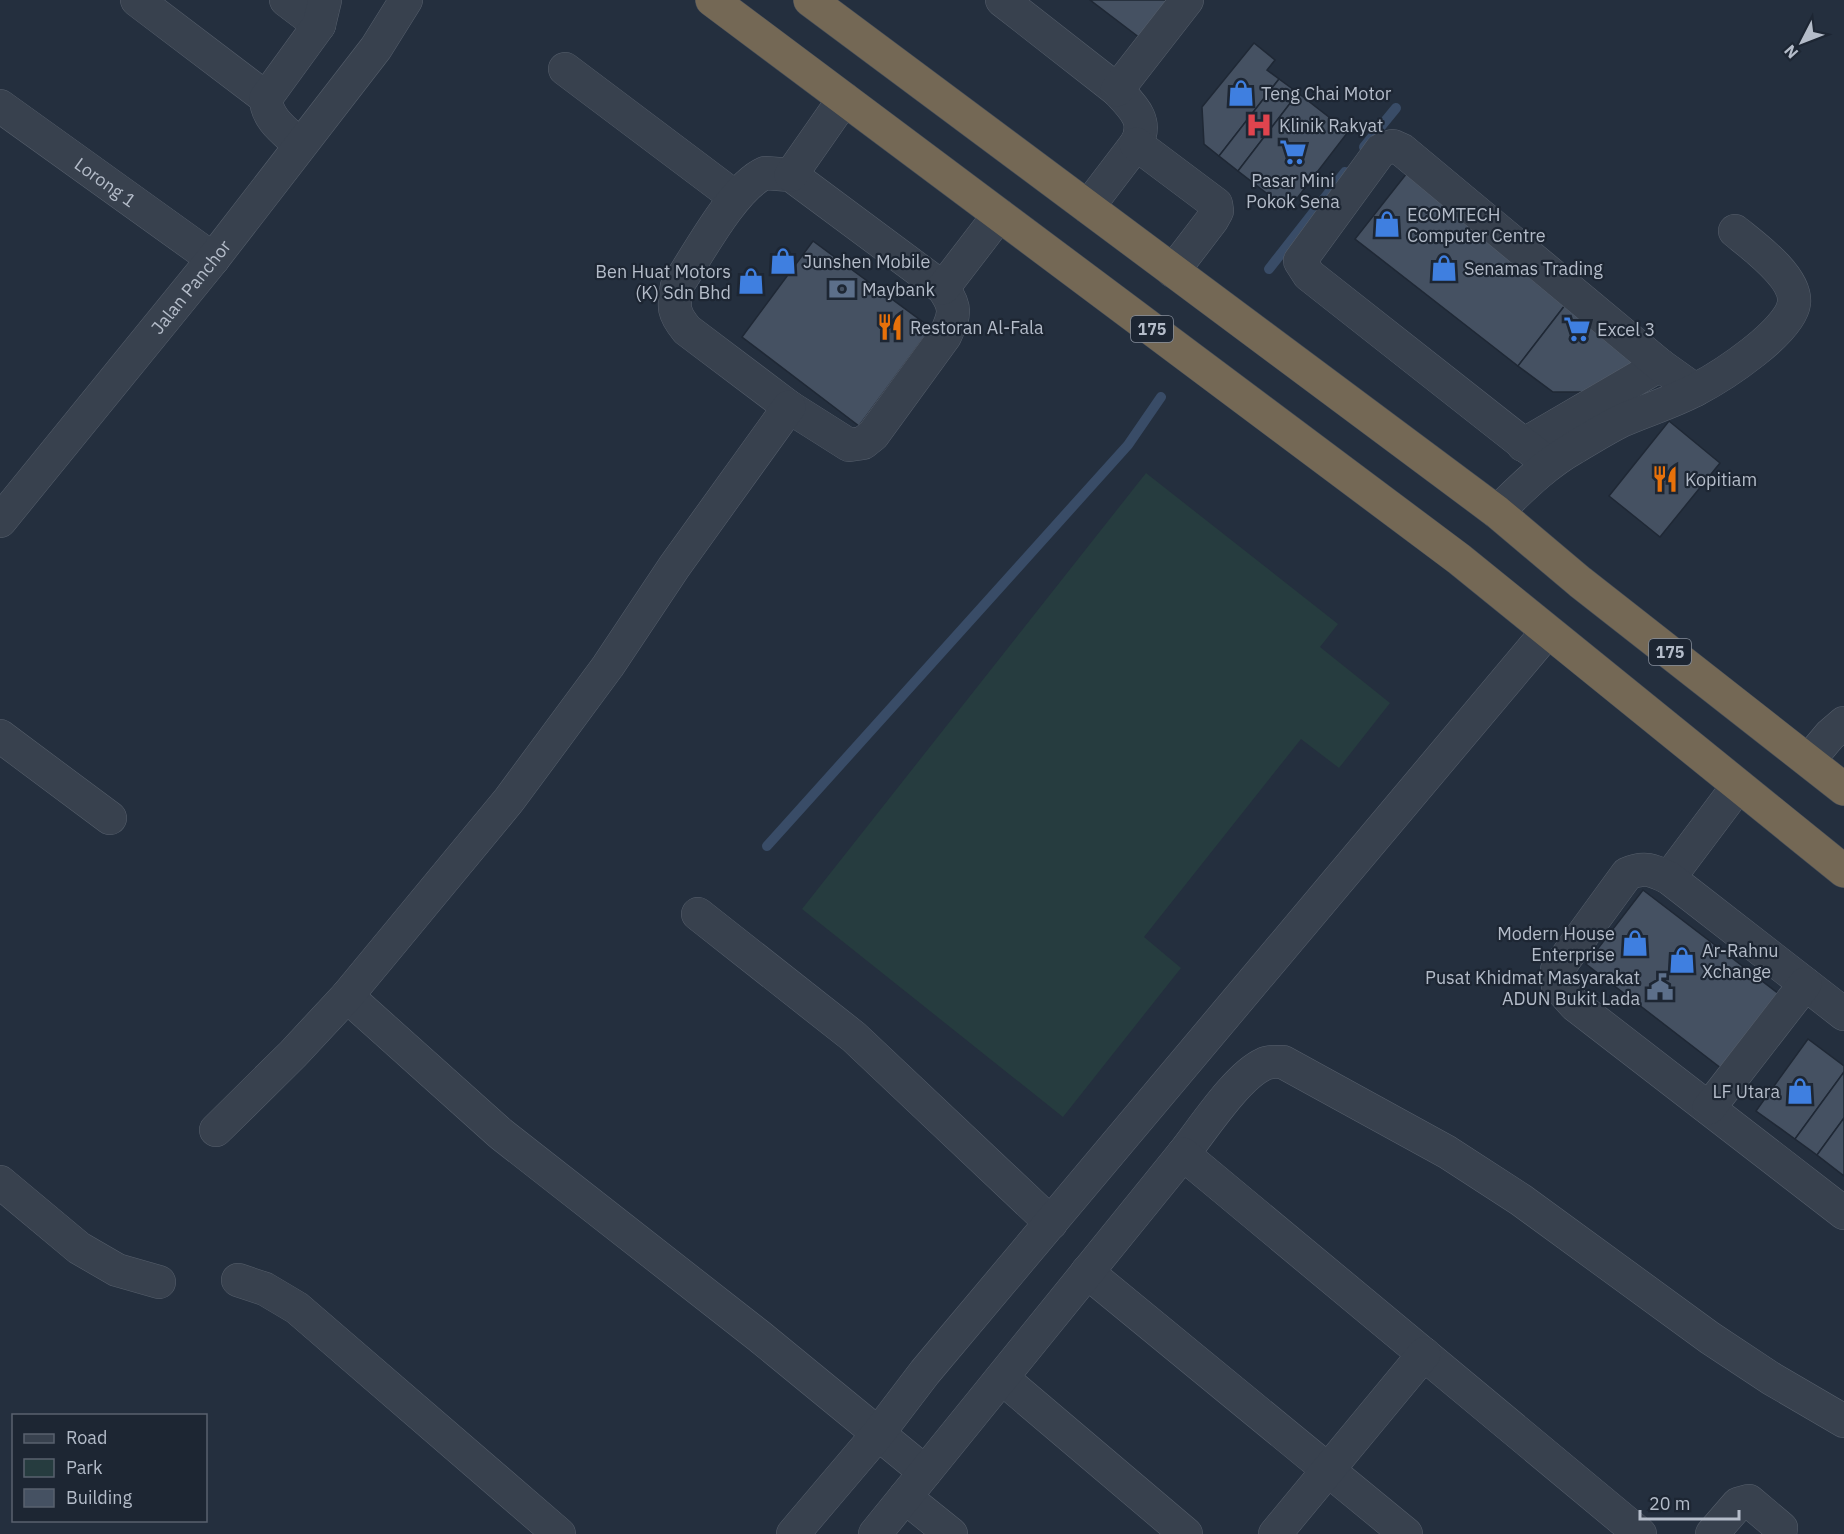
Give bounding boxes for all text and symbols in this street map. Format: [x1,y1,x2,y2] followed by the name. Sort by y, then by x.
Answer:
[1772,12,1832,72] north arrow
[1780,41,1802,63] text: N
[1226,78,1256,108] shop icon: Teng Chai Motor
[1261,82,1392,105] place label: Teng Chai Motor
[1244,110,1274,140] hospital icon: Klinik Rakyat
[1279,114,1383,137] place label: Klinik Rakyat
[1278,137,1308,167] supermarket icon: Pasar Mini Pokok Sena
[70,152,141,212] street label: Lorong 1
[1246,169,1340,213] place label: Pasar Mini Pokok Sena
[1407,203,1546,247] place label: ECOMTECH Computer Centre
[1372,209,1402,239] shop icon: ECOMTECH Computer Centre
[145,235,236,338] street label: Jalan Panchor
[768,246,798,276] shop icon: Junshen Mobile
[803,250,931,273] place label: Junshen Mobile
[1429,253,1459,283] shop icon: Senamas Trading
[1464,257,1603,280] place label: Senamas Trading
[595,260,731,304] place label: Ben Huat Motors (K) Sdn Bhd
[736,266,766,296] shop icon: Ben Huat Motors (K) Sdn Bhd
[827,274,857,304] bank icon: Maybank
[862,278,935,301] place label: Maybank
[875,312,905,342] restaurant icon: Restoran Al-Fala
[1562,314,1592,344] supermarket icon: Excel 3
[910,316,1044,339] place label: Restoran Al-Fala
[1131,316,1173,342] road number: 175
[1597,318,1655,341] place label: Excel 3
[1650,464,1680,494] restaurant icon: Kopitiam
[1685,468,1757,491] place label: Kopitiam
[1649,639,1691,665] road number: 175
[1497,922,1615,966] place label: Modern House Enterprise
[1620,928,1650,958] shop icon: Modern House Enterprise
[1702,939,1779,983] place label: Ar-Rahnu Xchange
[1667,945,1697,975] shop icon: Ar-Rahnu Xchange
[1425,966,1640,1010] place label: Pusat Khidmat Masyarakat ADUN Bukit Lada
[1645,972,1675,1002] public building icon: Pusat Khidmat Masyarakat ADUN Bukit Lada
[1785,1076,1815,1106] shop icon: LF Utara
[1712,1080,1780,1103] place label: LF Utara
[12,1414,207,1522] legend
[66,1426,107,1449] text: Road
[66,1456,103,1479] text: Park
[1640,1483,1739,1521] scale bar
[66,1486,133,1509] text: Building
[1649,1492,1691,1515] text: 20 m

